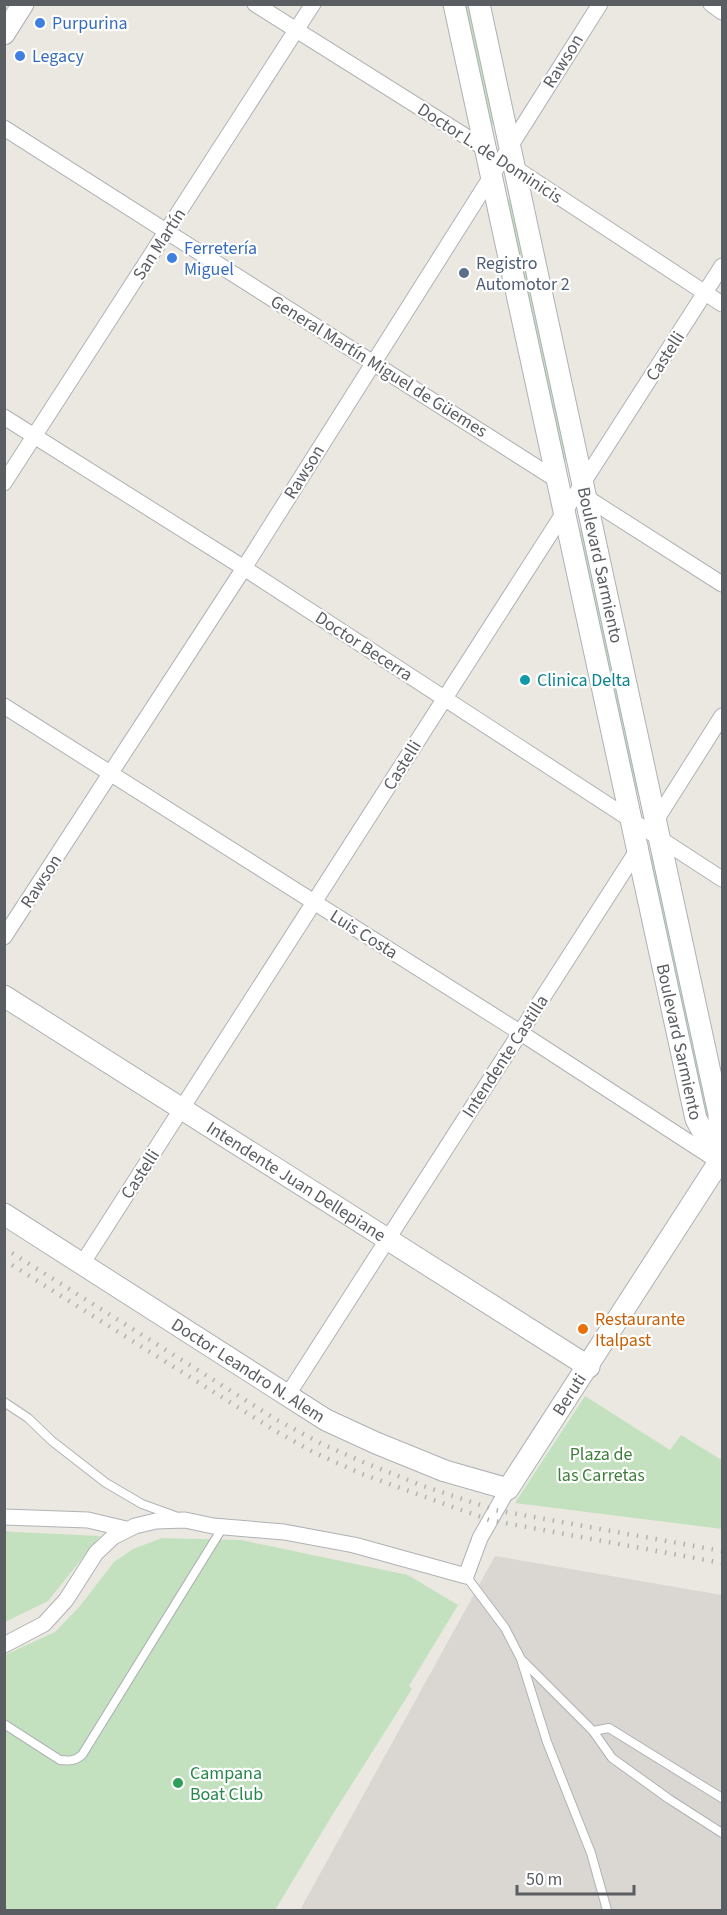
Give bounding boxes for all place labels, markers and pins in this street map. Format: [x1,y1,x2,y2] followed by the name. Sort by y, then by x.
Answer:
[52,11,128,36] place label: Purpurina
[33,16,47,30] marker: Purpurina
[32,44,84,69] place label: Legacy
[13,49,27,63] marker: Legacy
[184,236,257,282] place label: Ferretería Miguel
[165,251,179,265] marker: Ferretería Miguel
[476,251,570,297] place label: Registro Automotor 2
[457,266,471,280] marker: Registro Automotor 2
[537,668,631,693] place label: Clinica Delta
[518,673,532,687] marker: Clinica Delta
[595,1307,685,1353] place label: Restaurante Italpast
[576,1322,590,1336] marker: Restaurante Italpast
[190,1761,263,1807] place label: Campana Boat Club
[171,1776,185,1790] marker: Campana Boat Club

